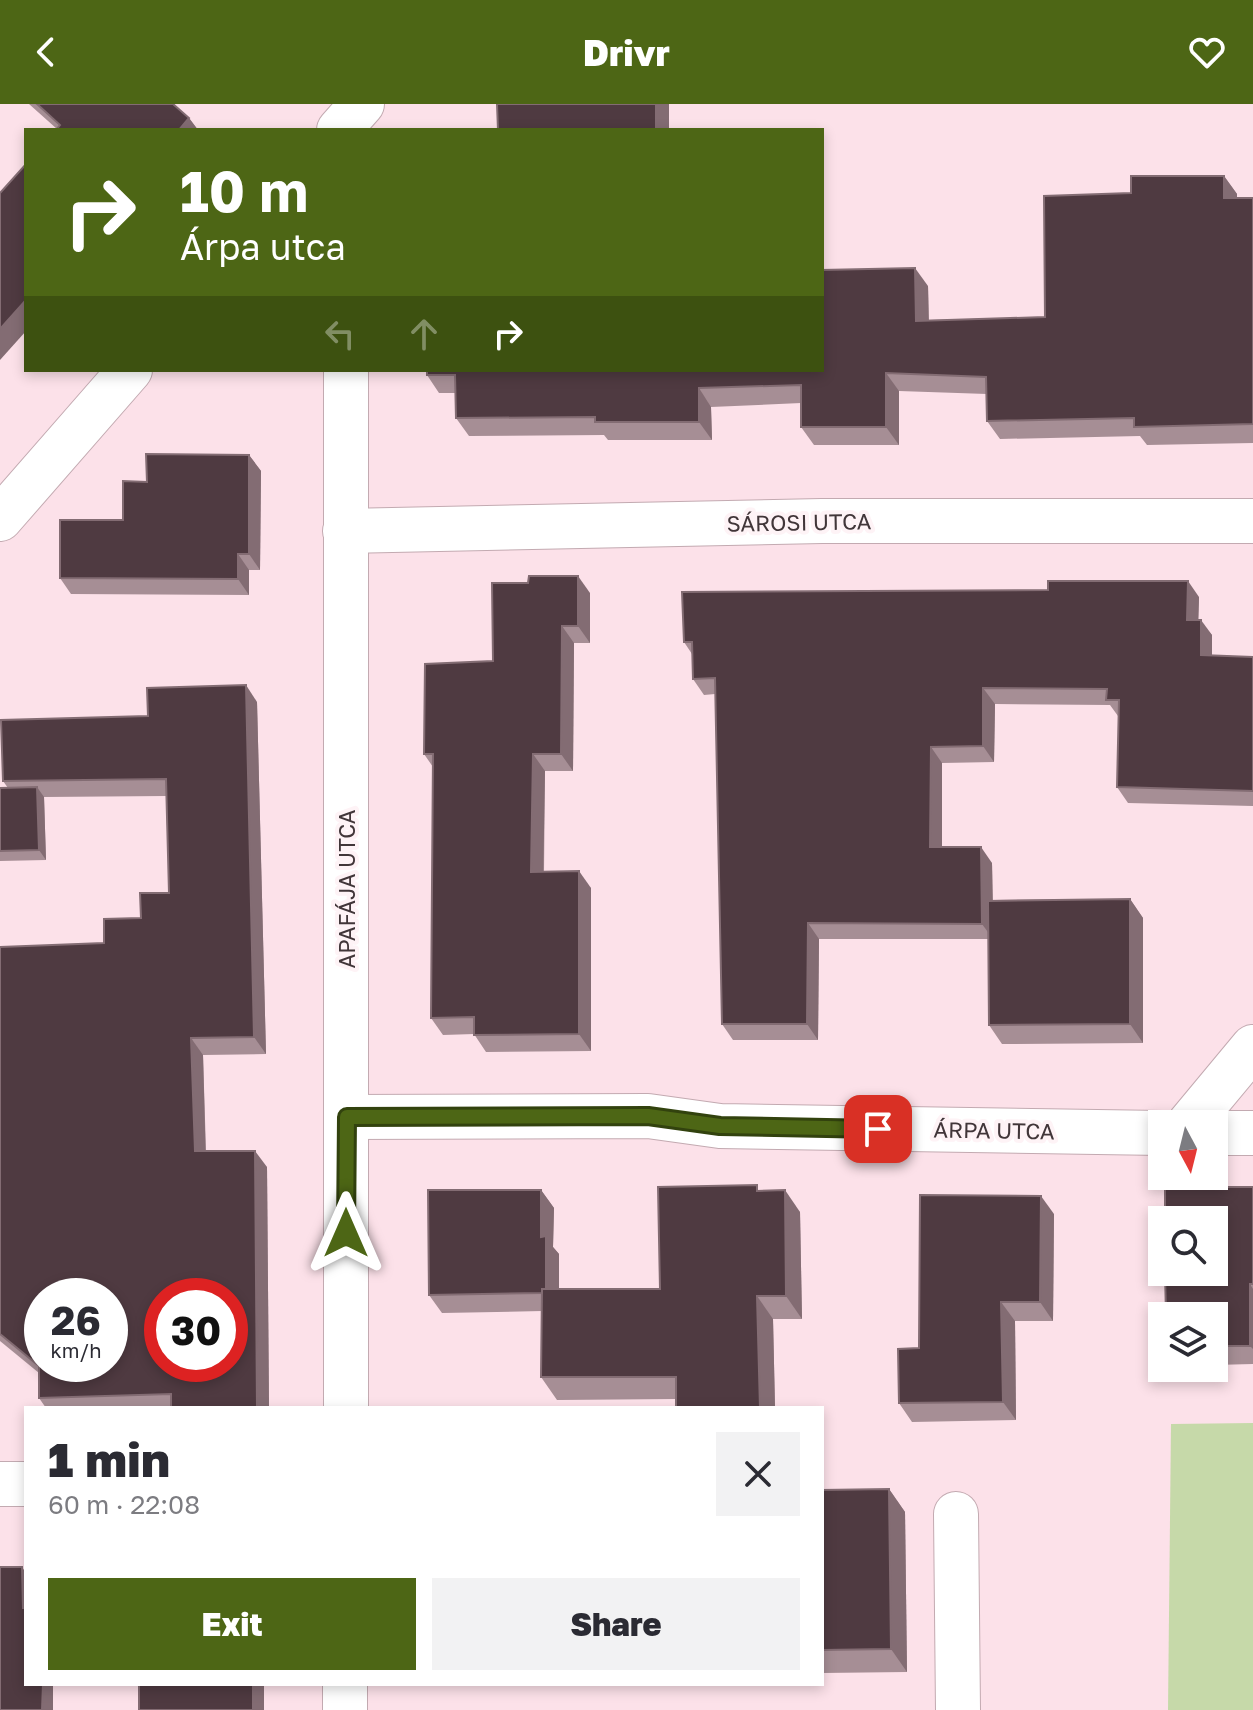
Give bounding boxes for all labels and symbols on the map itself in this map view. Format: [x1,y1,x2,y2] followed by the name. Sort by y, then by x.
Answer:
[726,507,872,537] street label: SÁROSI UTCA
[333,809,360,969] street label: APAFÁJA UTCA
[844,1095,912,1163] pin
[1148,1110,1228,1190] north arrow
[933,1115,1055,1145] street label: ÁRPA UTCA
[304,1191,388,1275] position arrow
[144,1278,248,1382] speed limit sign: 30

